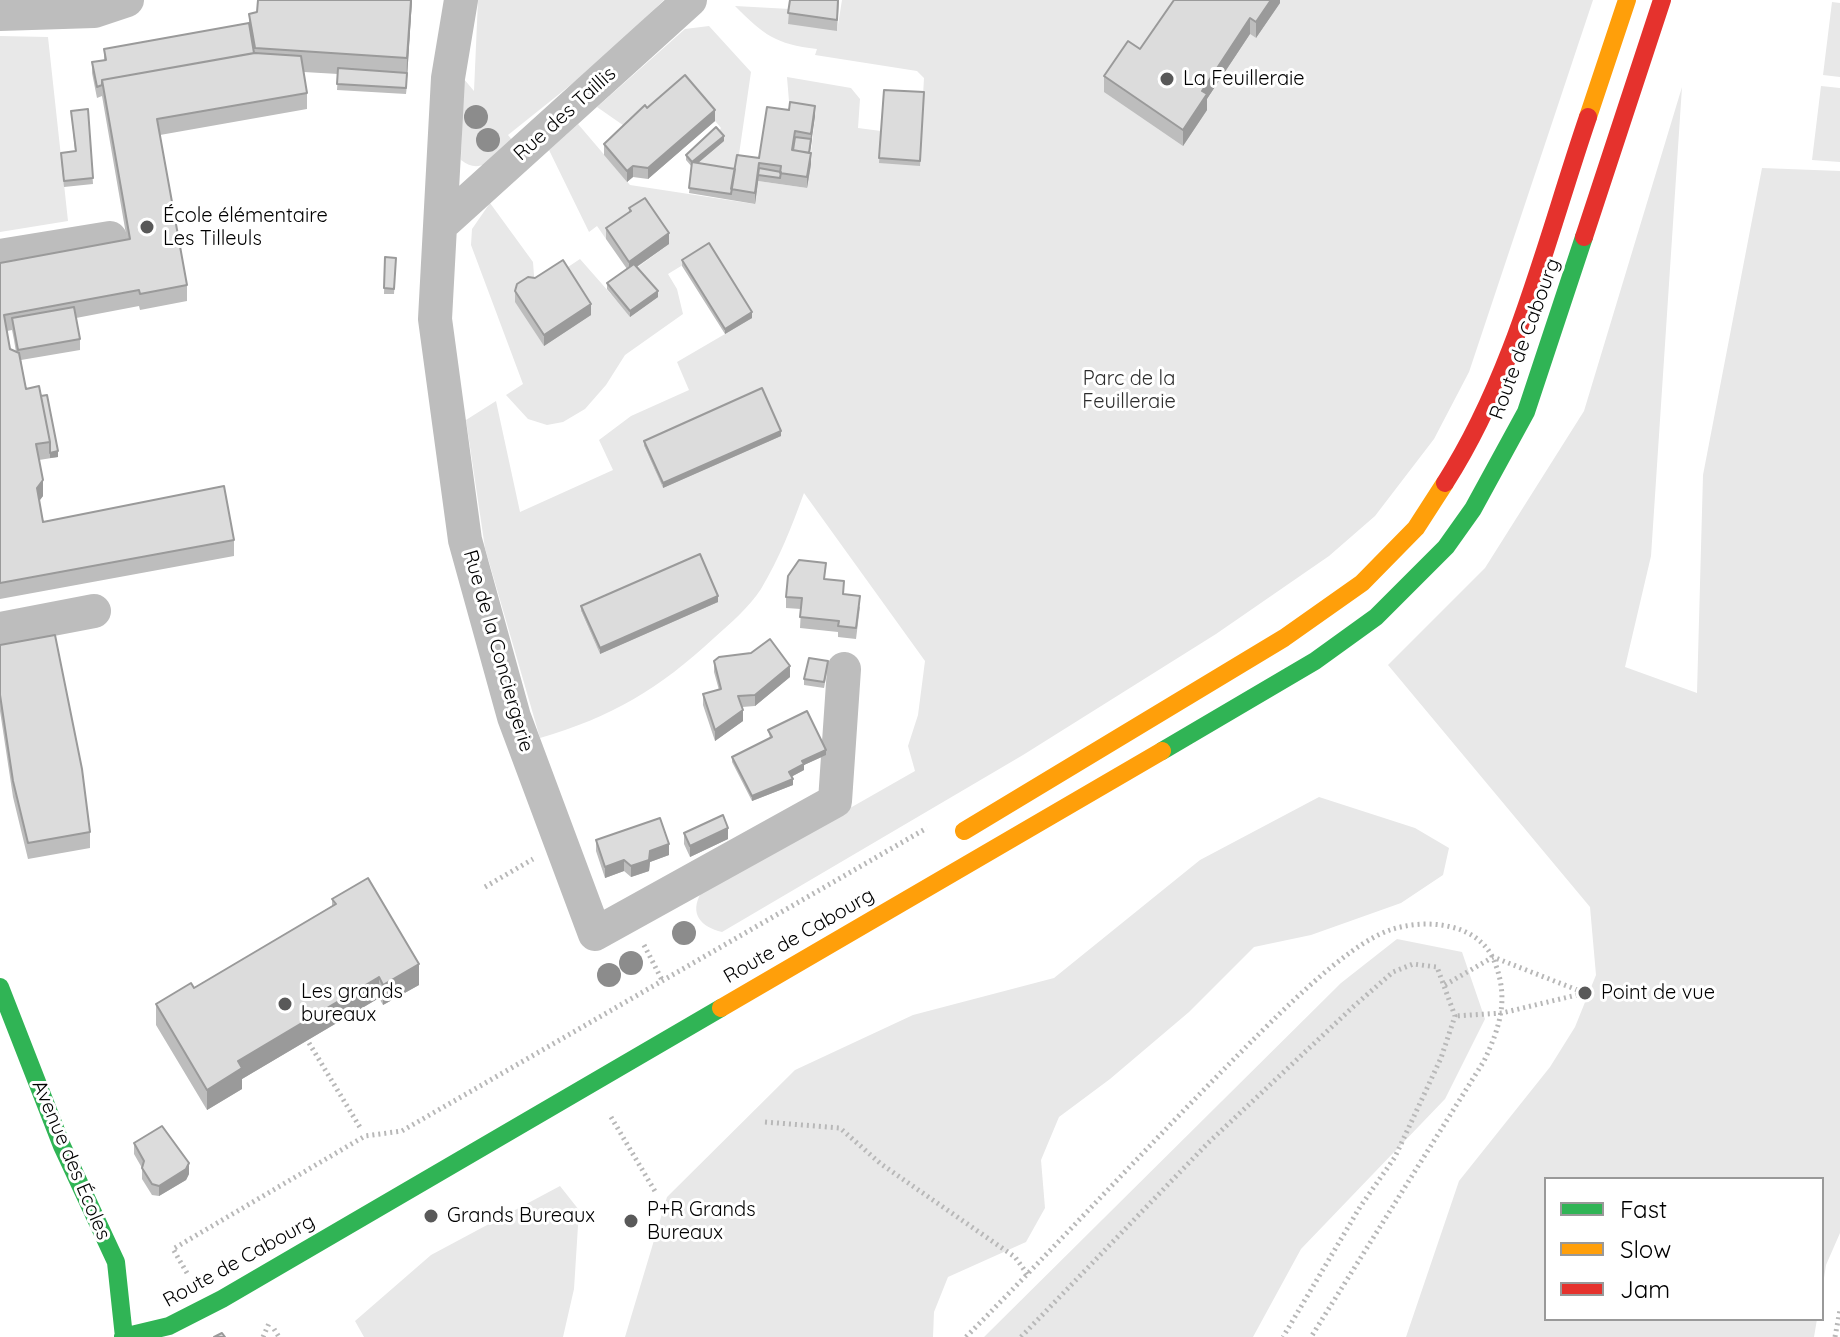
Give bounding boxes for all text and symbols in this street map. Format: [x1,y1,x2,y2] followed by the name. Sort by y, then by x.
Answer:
[509,62,621,166] street label: Rue des Taillis
[1183,67,1305,91] place label: La Feuilleraie
[1158,70,1176,88] marker: La Feuilleraie
[163,204,328,251] place label: École élémentaire Les Tilleuls
[138,218,156,236] marker: École élémentaire Les Tilleuls
[1485,255,1565,423] street label: Route de Cabourg
[1082,367,1176,414] park label: Parc de la Feuilleraie
[458,547,538,755] street label: Rue de la Conciergerie
[720,883,878,989] street label: Route de Cabourg
[301,980,403,1027] place label: Les grands bureaux
[1601,981,1715,1005] place label: Point de vue
[1576,984,1594,1002] marker: Point de vue
[276,995,294,1013] marker: Les grands bureaux
[27,1077,115,1243] street label: Avenue des Écoles
[1544,1177,1824,1321] legend
[1620,1194,1667,1224] text: Fast
[647,1198,756,1245] place label: P+R Grands Bureaux
[447,1204,595,1228] place label: Grands Bureaux
[422,1207,440,1225] marker: Grands Bureaux
[159,1209,319,1313] street label: Route de Cabourg
[622,1212,640,1230] marker: P+R Grands Bureaux
[1620,1234,1671,1264] text: Slow
[1620,1274,1670,1304] text: Jam

